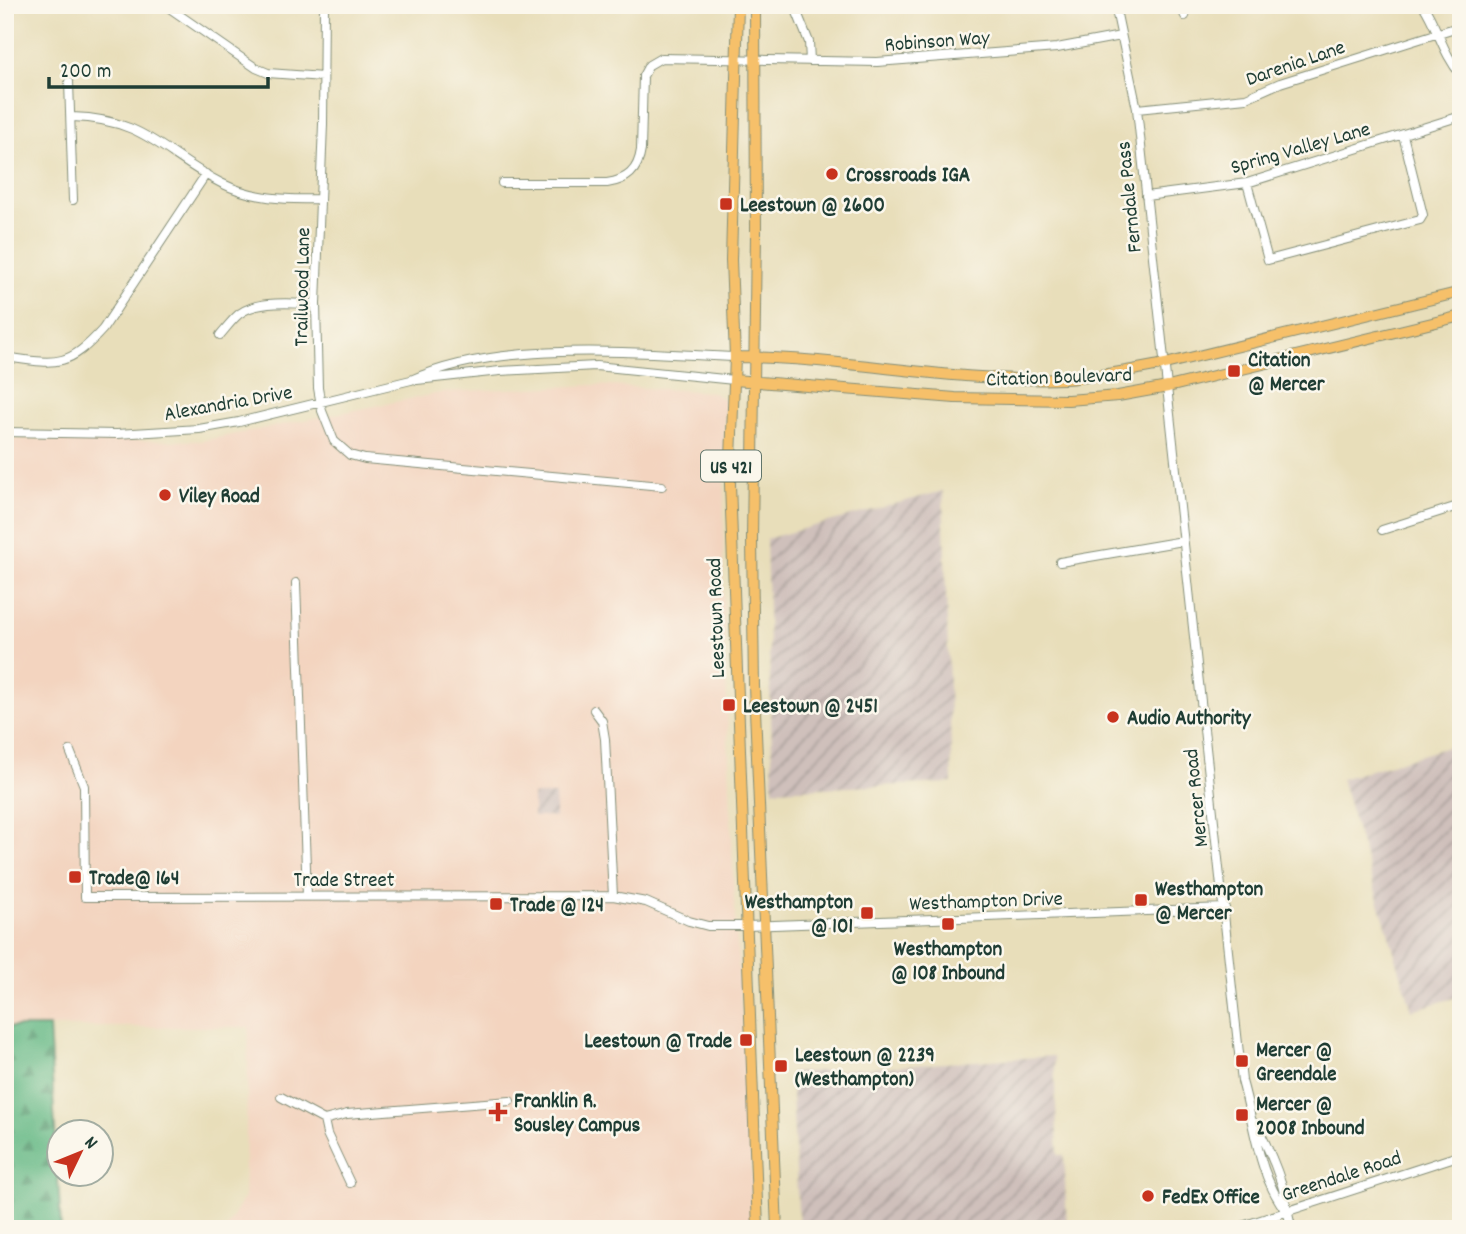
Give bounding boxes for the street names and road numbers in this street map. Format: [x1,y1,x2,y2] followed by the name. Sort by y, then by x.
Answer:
[884,24,991,62] street label: Robinson Way
[1242,34,1350,96] street label: Darenia Lane
[1227,116,1374,184] street label: Spring Valley Lane
[1110,139,1152,254] street label: Ferndale Pass
[288,227,320,347] street label: Trailwood Lane
[986,361,1133,397] street label: Citation Boulevard
[162,379,295,431] street label: Alexandria Drive
[701,450,761,481] road number: US 421
[701,557,735,679] street label: Leestown Road
[1178,747,1218,848] street label: Mercer Road
[294,867,395,897] street label: Trade Street
[909,885,1063,921] street label: Westhampton Drive
[1278,1144,1406,1211] street label: Greendale Road

